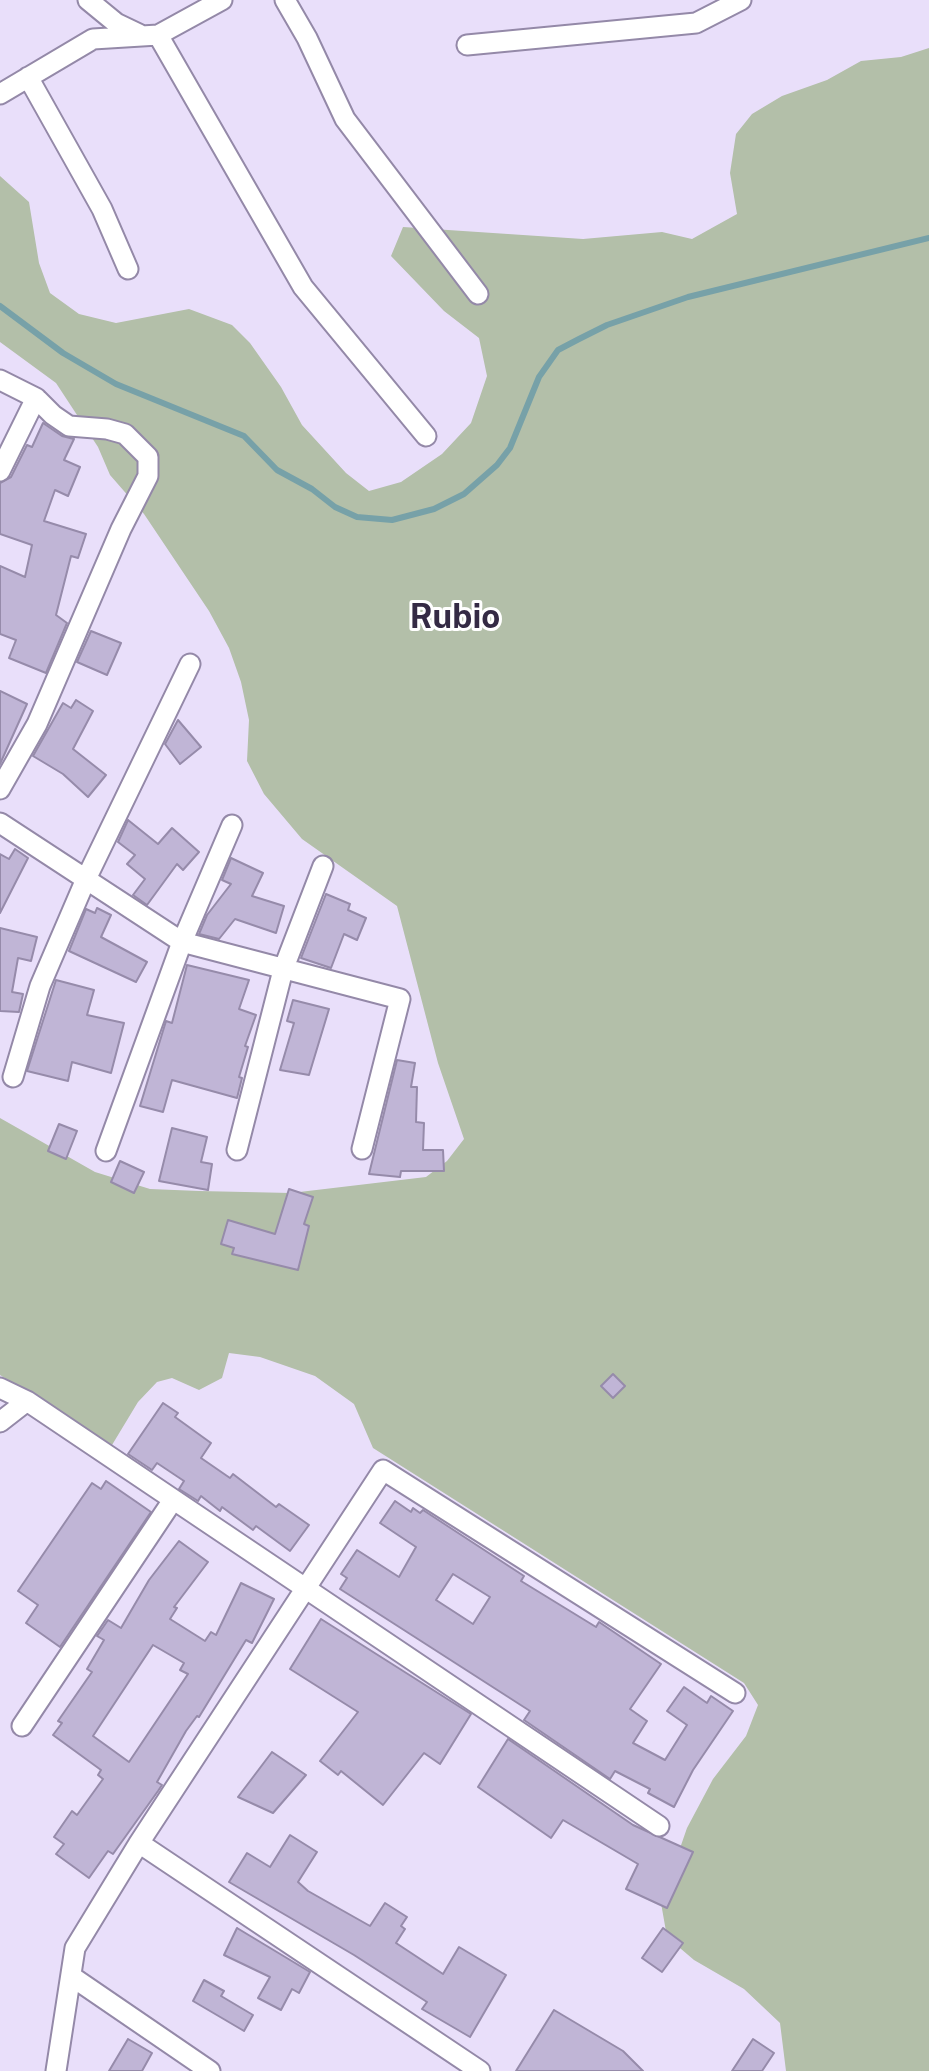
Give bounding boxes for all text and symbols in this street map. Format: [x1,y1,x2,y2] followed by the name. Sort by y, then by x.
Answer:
[410,598,500,638] district label: Rubio

